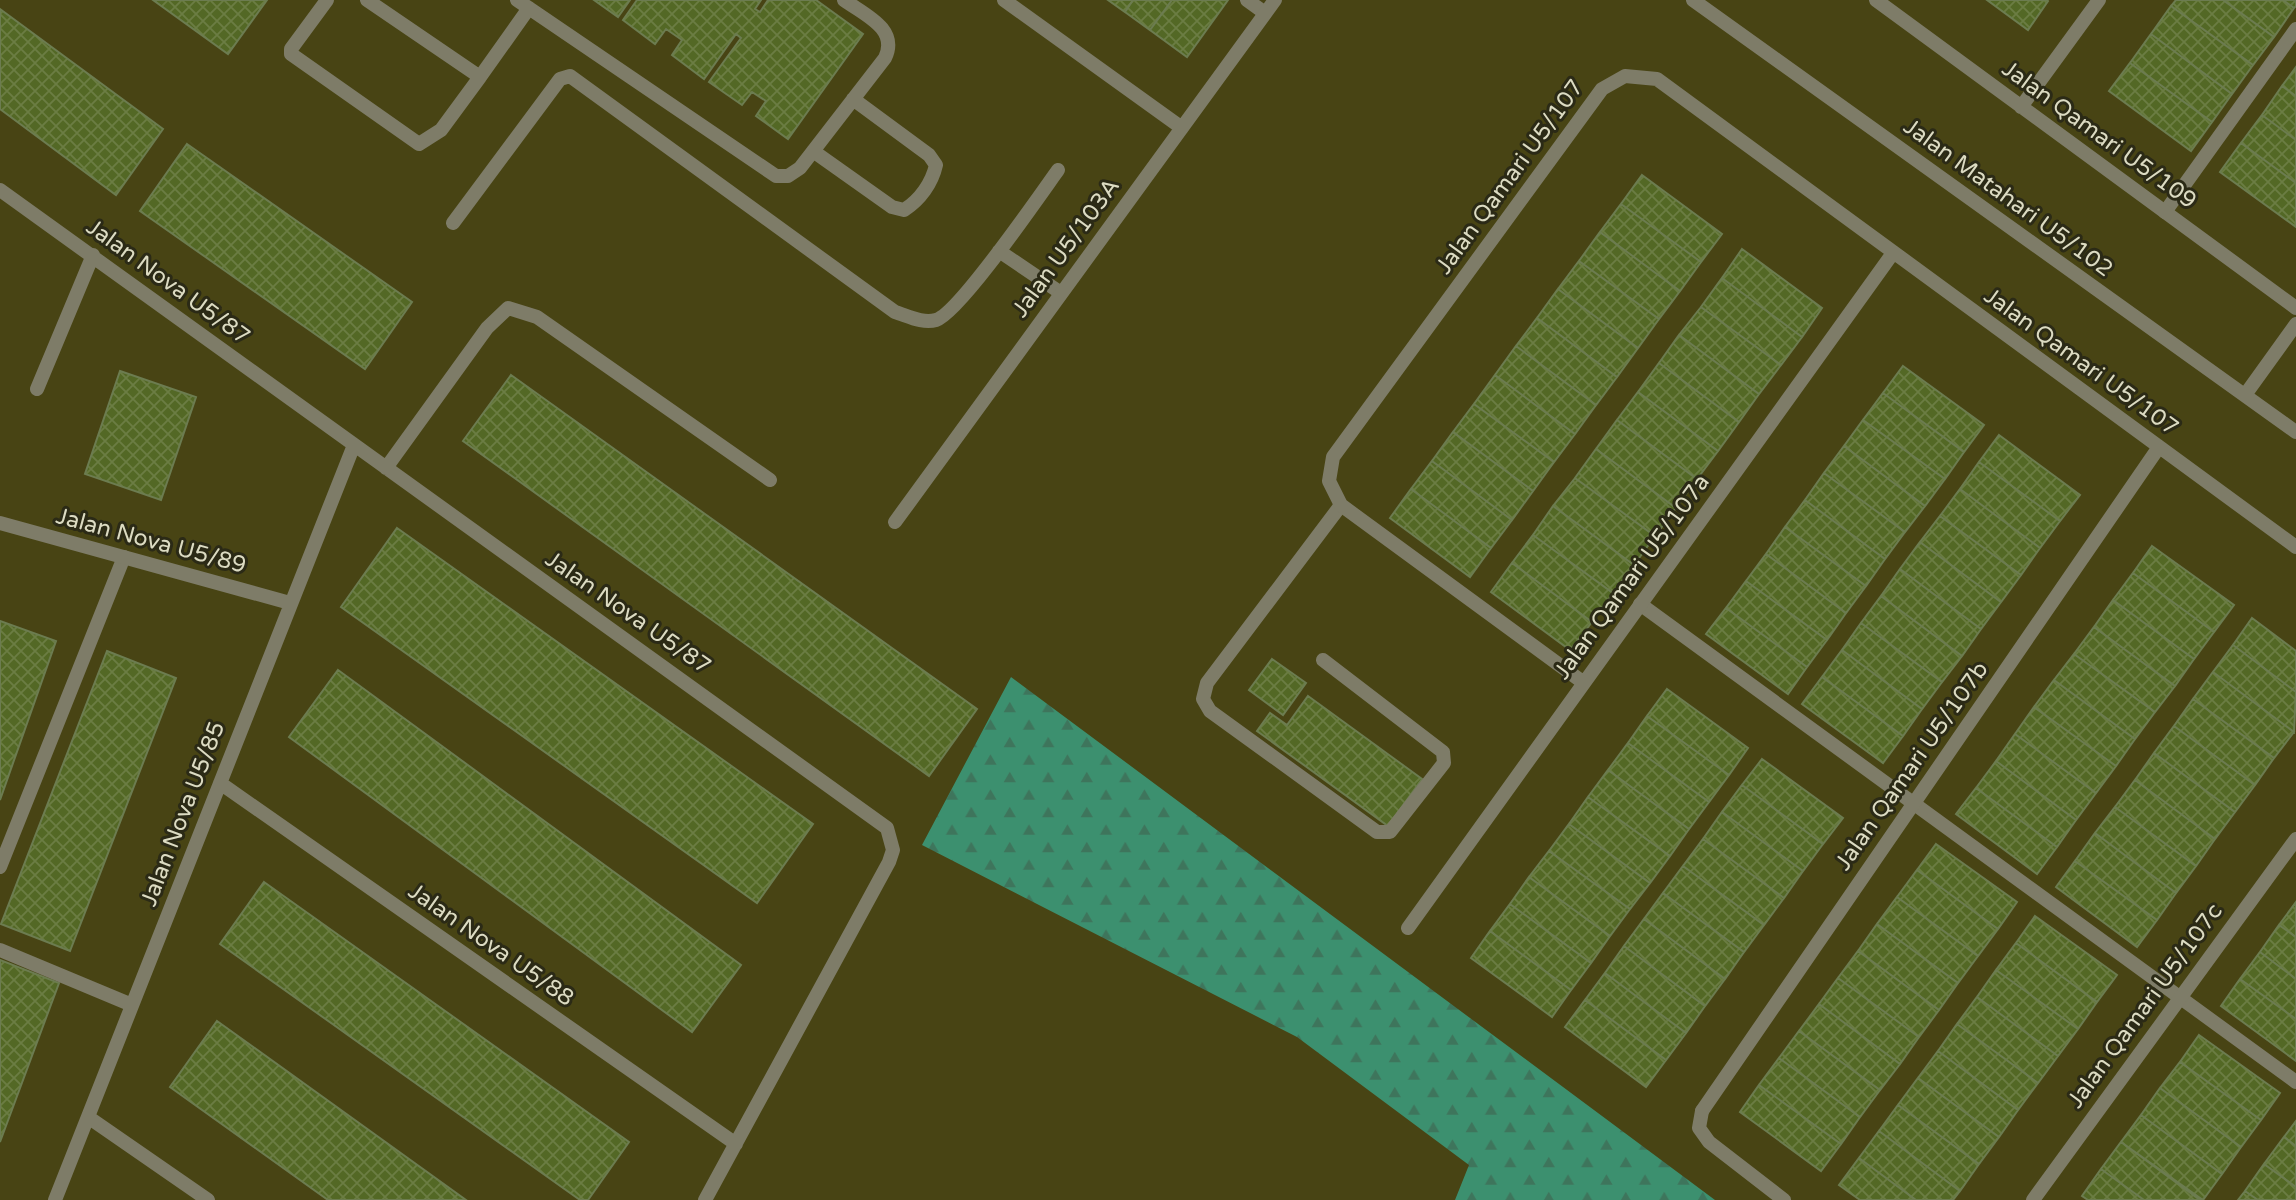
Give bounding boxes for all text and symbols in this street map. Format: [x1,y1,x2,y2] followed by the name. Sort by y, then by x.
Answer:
[1996,55,2202,215] street label: Jalan Qamari U5/109
[1430,74,1590,280] street label: Jalan Qamari U5/107
[1898,113,2118,283] street label: Jalan Matahari U5/102
[1006,173,1126,323] street label: Jalan U5/103A
[81,213,255,351] street label: Jalan Nova U5/87
[1978,282,2184,442] street label: Jalan Qamari U5/107
[1548,469,1716,685] street label: Jalan Qamari U5/107a
[53,502,249,580] street label: Jalan Nova U5/89
[540,545,716,681] street label: Jalan Nova U5/87
[1829,656,1995,876] street label: Jalan Qamari U5/107b
[135,718,231,910] street label: Jalan Nova U5/85
[403,877,579,1013] street label: Jalan Nova U5/88
[2061,898,2229,1114] street label: Jalan Qamari U5/107c

